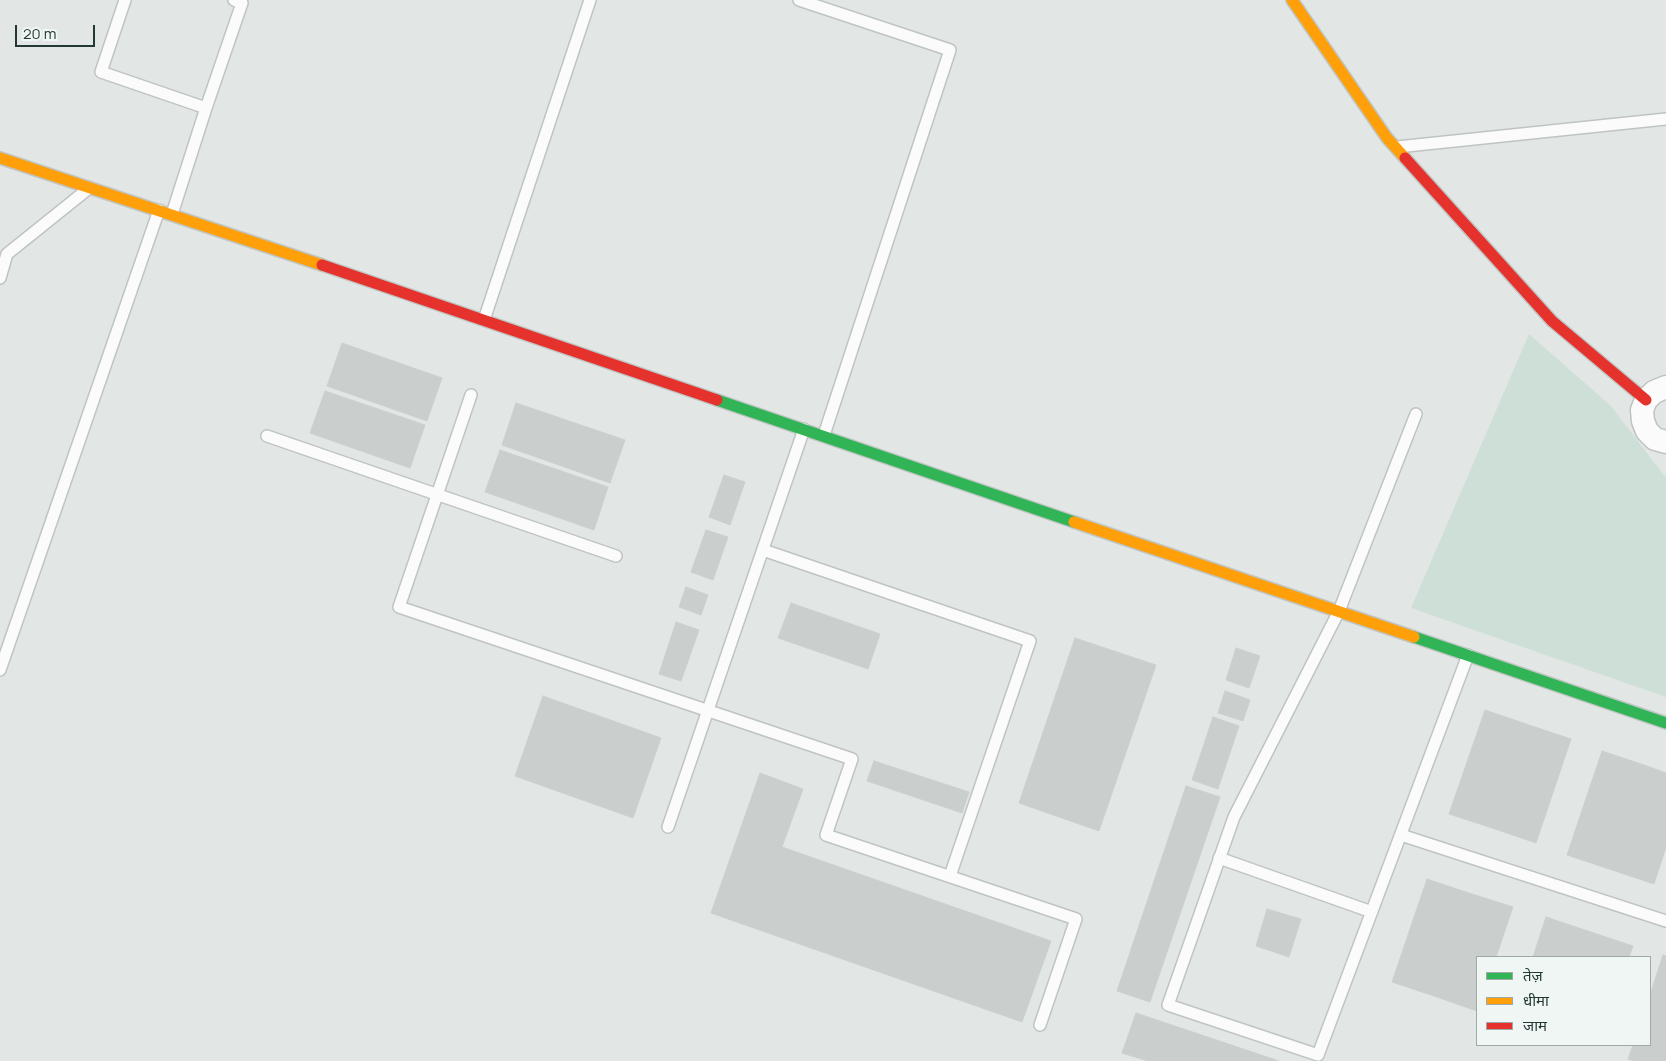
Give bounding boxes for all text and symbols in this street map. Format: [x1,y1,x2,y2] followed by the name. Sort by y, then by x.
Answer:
[18,15,98,47] scale bar
[23,23,56,44] text: 20 m
[1476,956,1651,1046] legend
[1523,965,1543,986] text: तेज़
[1523,990,1549,1011] text: धीमा
[1523,1015,1547,1036] text: जाम

